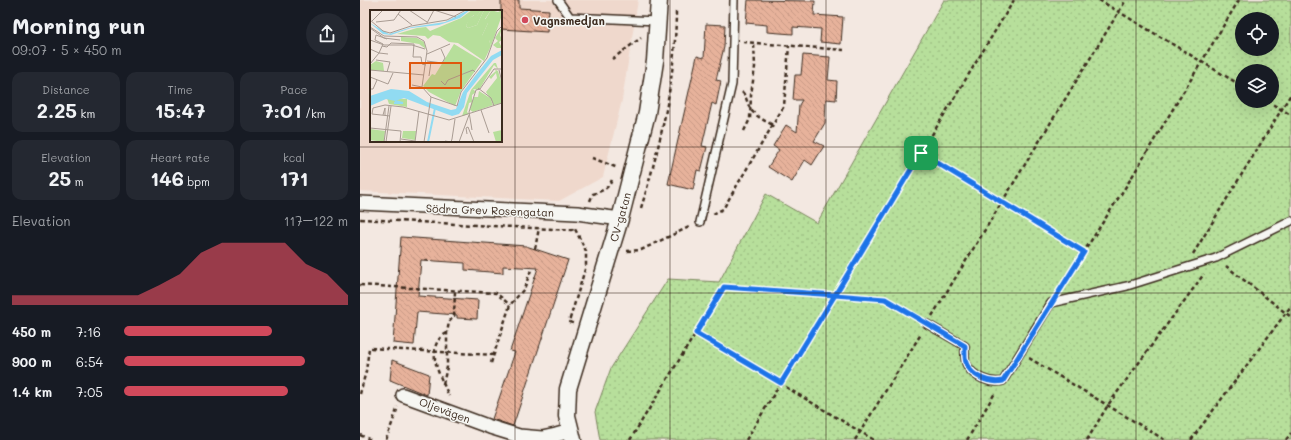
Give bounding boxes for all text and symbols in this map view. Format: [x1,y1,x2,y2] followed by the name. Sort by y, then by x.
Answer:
[370,10,502,142] inset map
[12,11,145,40] text: Morning run
[1235,12,1279,108] map controls
[1235,12,1279,56] button: locate
[306,13,348,55] button: share
[533,13,605,28] place label: Vagnsmedjan
[520,15,530,25] marker: Vagnsmedjan
[12,41,122,58] text: 09:07 · 5 × 450 m
[1235,64,1279,108] button: layers
[42,82,90,97] text: Distance
[167,82,193,97] text: Time
[281,82,307,97] text: Pace
[37,97,77,123] text: 2.25
[155,97,205,123] text: 15:47
[262,97,302,123] text: 7:01
[77,106,95,121] text: km
[302,106,326,121] text: /km
[904,136,938,170] pin
[910,142,932,164] icon: arrive
[41,150,91,165] text: Elevation
[150,150,210,165] text: Heart rate
[283,150,305,165] text: kcal
[48,165,71,191] text: 25
[150,165,184,191] text: 146
[280,165,308,191] text: 171
[71,174,84,189] text: m
[184,174,210,189] text: bpm
[606,191,634,243] street label: CV-gatan
[426,200,554,220] street label: Södra Grev Rosengatan
[12,212,70,229] text: Elevation
[284,212,348,229] text: 117–122 m
[12,323,51,340] text: 450 m
[76,323,101,340] text: 7:16
[12,353,52,370] text: 900 m
[76,353,103,370] text: 6:54
[12,383,52,400] text: 1.4 km
[76,383,103,400] text: 7:05
[417,394,473,426] street label: Oljevägen

